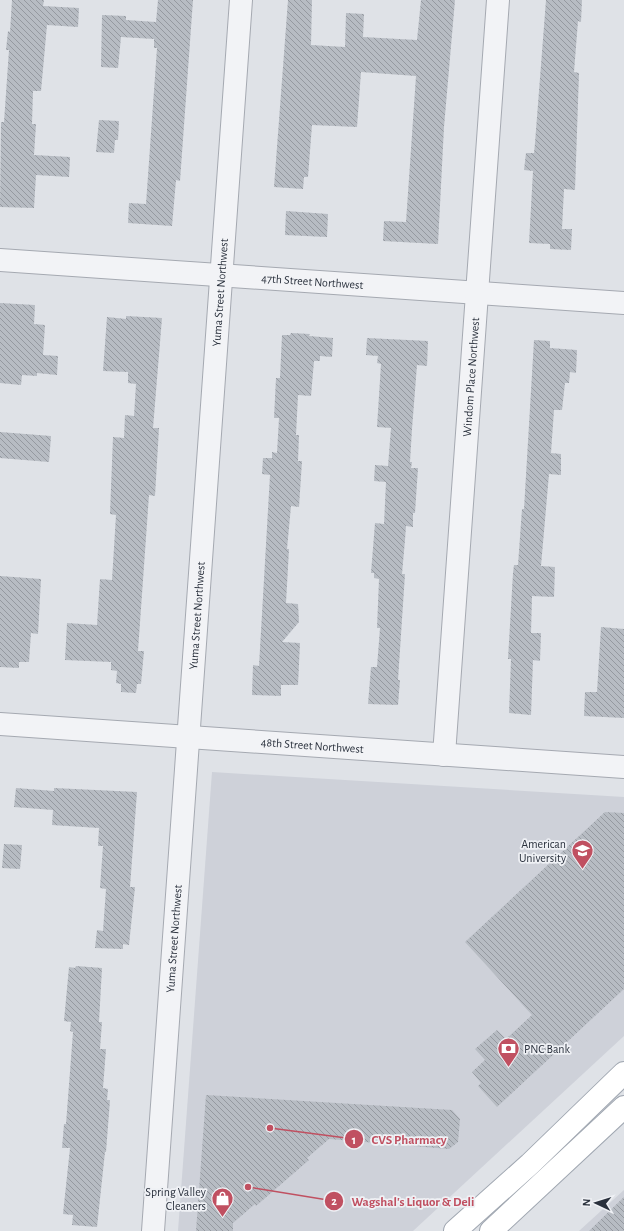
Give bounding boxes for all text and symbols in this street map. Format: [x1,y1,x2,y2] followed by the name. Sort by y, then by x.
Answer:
[210,238,230,347] street label: Yuma Street Northwest
[261,272,364,291] street label: 47th Street Northwest
[461,317,481,437] street label: Windom Place Northwest
[187,561,207,670] street label: Yuma Street Northwest
[260,736,364,755] street label: 48th Street Northwest
[519,838,566,865] place label: American University
[569,838,595,871] school or university icon: American University
[164,884,184,993] street label: Yuma Street Northwest
[496,1036,522,1069] bank icon: PNC Bank
[524,1043,571,1055] place label: PNC Bank
[344,1127,455,1152] callout: CVS Pharmacy
[352,1134,356,1146] text: 1
[372,1134,447,1147] text: CVS Pharmacy
[576,1183,616,1223] north arrow
[145,1186,206,1212] place label: Spring Valley Cleaners
[209,1186,235,1219] shop icon: Spring Valley Cleaners
[324,1188,483,1213] callout: Wagshal's Liquor & Deli
[331,1195,337,1207] text: 2
[352,1196,474,1209] text: Wagshal's Liquor & Deli
[581,1198,592,1207] text: N

